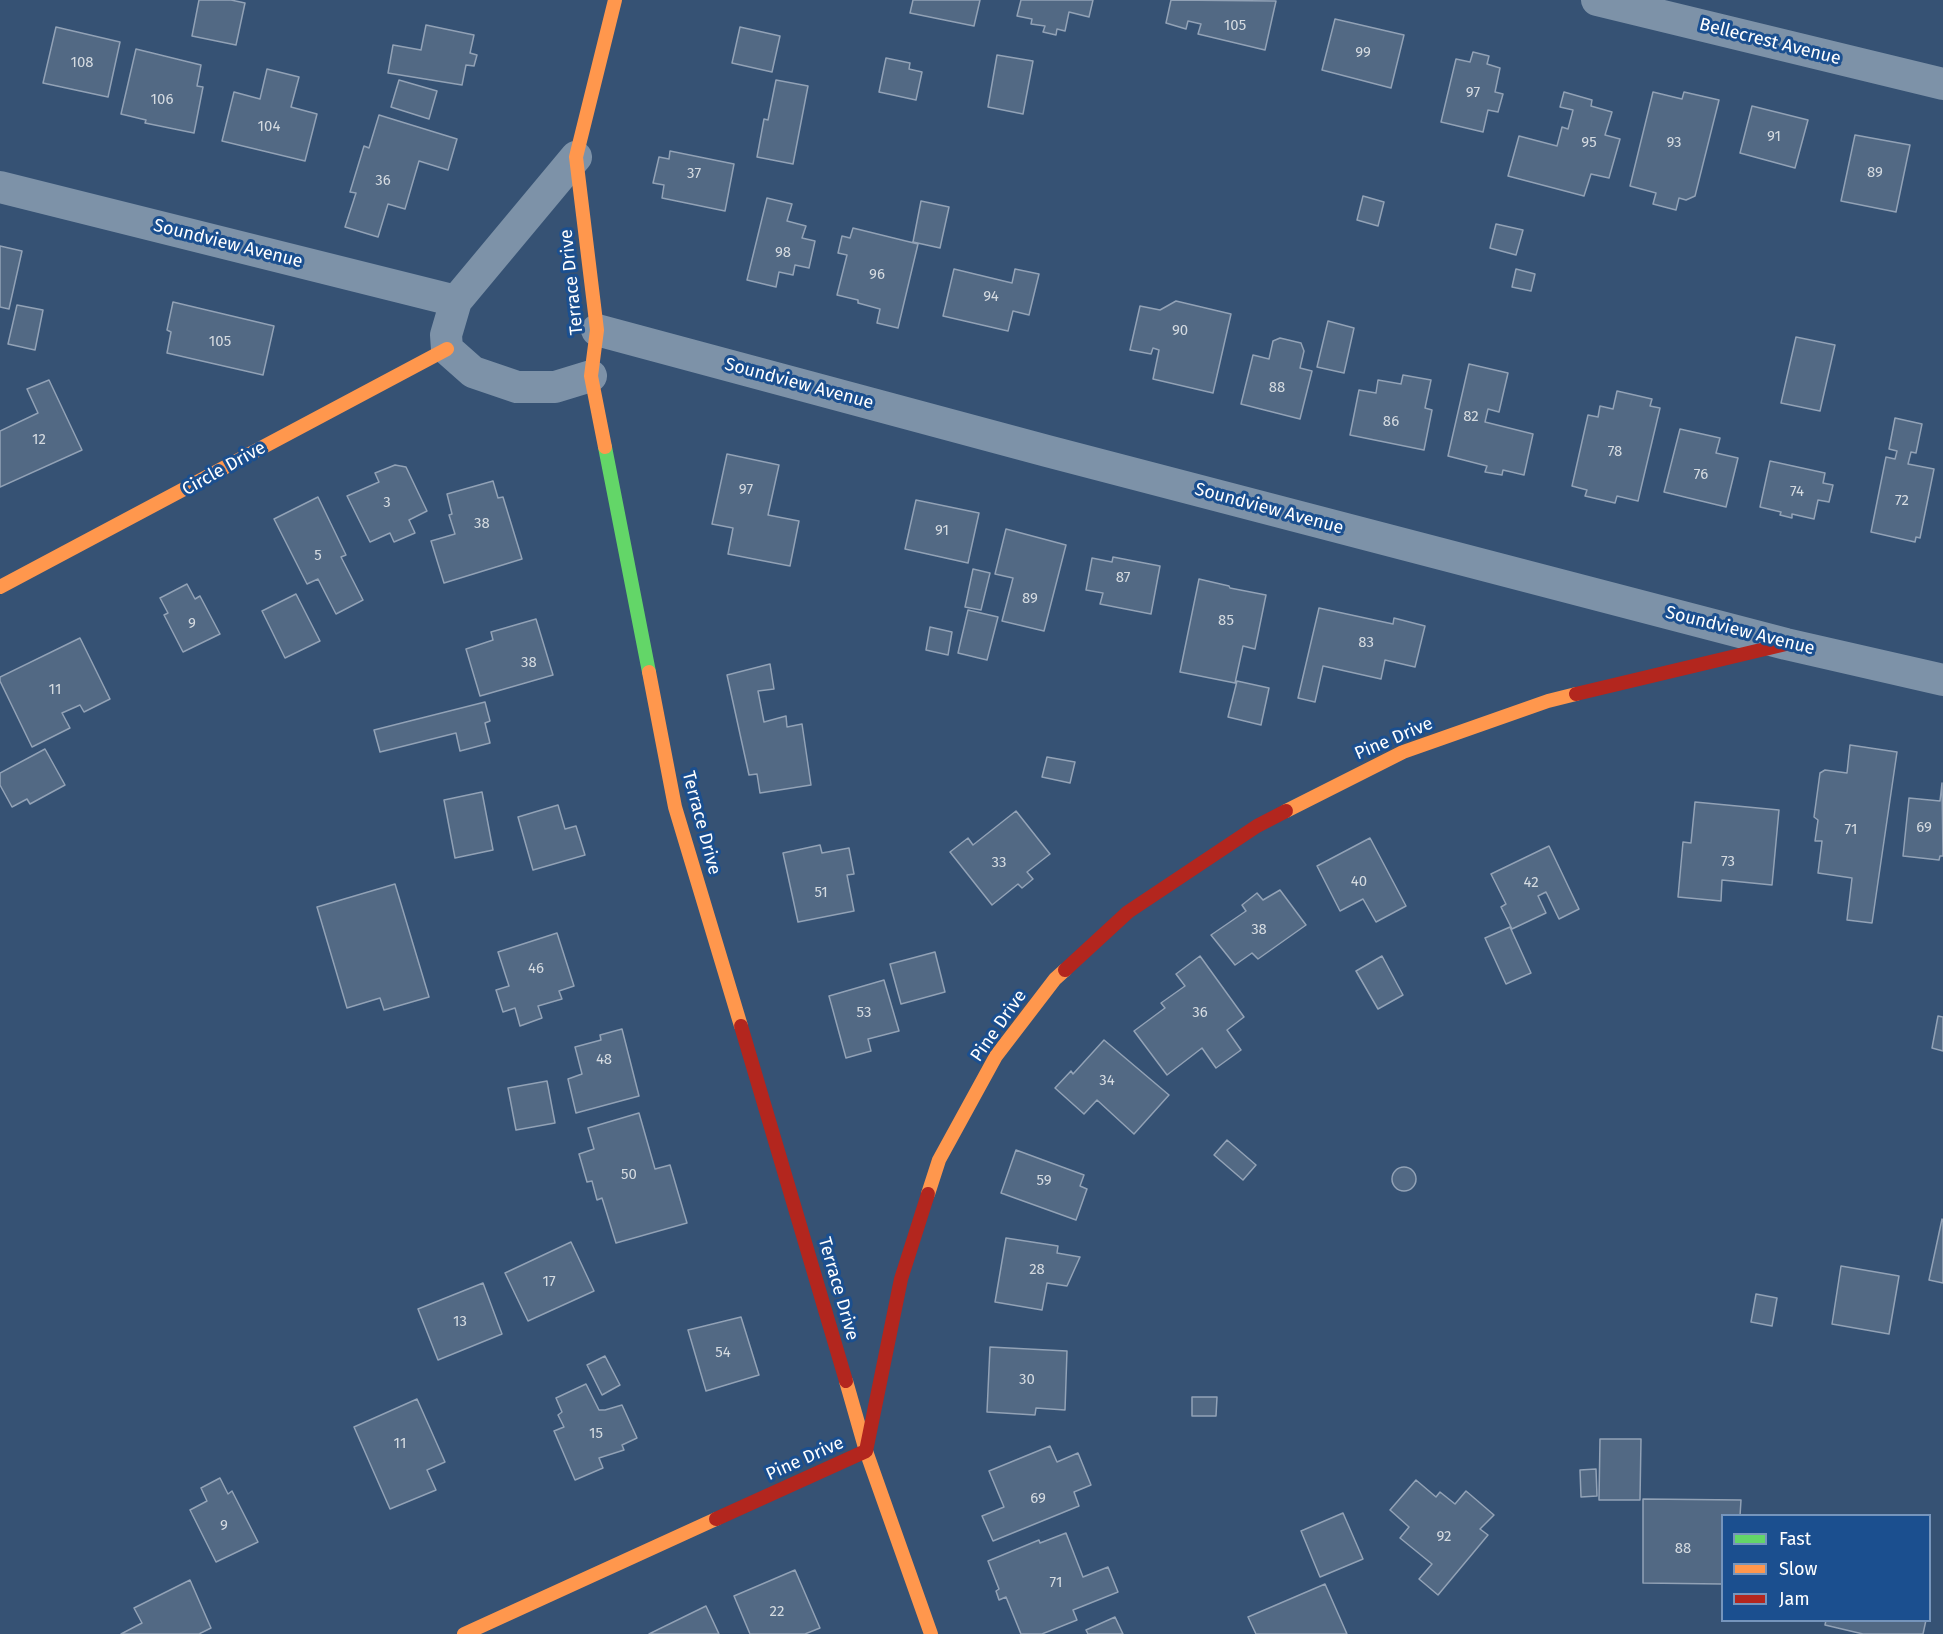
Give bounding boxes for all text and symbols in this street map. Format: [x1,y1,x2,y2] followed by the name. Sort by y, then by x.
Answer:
[1697,14,1843,70] street label: Bellecrest Avenue
[1224,17,1246,35] house number: 105
[1355,44,1371,62] house number: 99
[70,54,94,72] house number: 108
[1466,84,1480,102] house number: 97
[151,91,173,109] house number: 106
[258,118,280,136] house number: 104
[1767,128,1781,146] house number: 91
[1581,134,1597,152] house number: 95
[1666,134,1682,152] house number: 93
[1867,164,1883,182] house number: 89
[687,165,701,183] house number: 37
[375,172,391,190] house number: 36
[151,215,305,273] street label: Soundview Avenue
[556,228,588,336] street label: Terrace Drive
[775,244,791,262] house number: 98
[869,266,885,284] house number: 96
[983,288,999,306] house number: 94
[1172,322,1188,340] house number: 90
[209,333,231,351] house number: 105
[722,354,876,414] street label: Soundview Avenue
[1269,379,1285,397] house number: 88
[1463,408,1479,426] house number: 82
[1383,413,1399,431] house number: 86
[32,431,46,449] house number: 12
[178,437,270,501] street label: Circle Drive
[1608,443,1622,461] house number: 78
[1694,466,1708,484] house number: 76
[1192,479,1346,539] street label: Soundview Avenue
[739,481,753,499] house number: 97
[1790,483,1804,501] house number: 74
[1895,492,1909,510] house number: 72
[383,494,391,512] house number: 3
[474,515,490,533] house number: 38
[935,522,949,540] house number: 91
[314,547,322,565] house number: 5
[1116,569,1130,587] house number: 87
[1022,590,1038,608] house number: 89
[1663,602,1817,660] street label: Soundview Avenue
[1218,612,1234,630] house number: 85
[188,615,196,633] house number: 9
[1358,634,1374,652] house number: 83
[521,654,537,672] house number: 38
[49,681,61,699] house number: 11
[1352,713,1436,765] street label: Pine Drive
[677,769,725,877] street label: Terrace Drive
[1916,819,1932,837] house number: 69
[1845,821,1857,839] house number: 71
[1721,853,1735,871] house number: 73
[992,854,1006,872] house number: 33
[1351,873,1367,891] house number: 40
[1523,874,1539,892] house number: 42
[814,884,828,902] house number: 51
[1251,921,1267,939] house number: 38
[528,960,544,978] house number: 46
[966,986,1032,1066] street label: Pine Drive
[857,1004,871,1022] house number: 53
[1192,1004,1208,1022] house number: 36
[596,1051,612,1069] house number: 48
[1099,1072,1115,1090] house number: 34
[621,1166,637,1184] house number: 50
[1036,1172,1052,1190] house number: 59
[813,1235,863,1343] street label: Terrace Drive
[1029,1261,1045,1279] house number: 28
[542,1273,556,1291] house number: 17
[453,1313,467,1331] house number: 13
[715,1344,731,1362] house number: 54
[1019,1371,1035,1389] house number: 30
[589,1425,603,1443] house number: 15
[763,1432,847,1486] street label: Pine Drive
[394,1435,406,1453] house number: 11
[1030,1490,1046,1508] house number: 69
[1721,1514,1931,1622] legend
[220,1517,228,1535] house number: 9
[1437,1528,1451,1546] house number: 92
[1779,1528,1811,1550] text: Fast
[1675,1540,1691,1558] house number: 88
[1779,1558,1817,1580] text: Slow
[1050,1574,1062,1592] house number: 71
[1779,1588,1810,1610] text: Jam
[770,1603,784,1621] house number: 22

